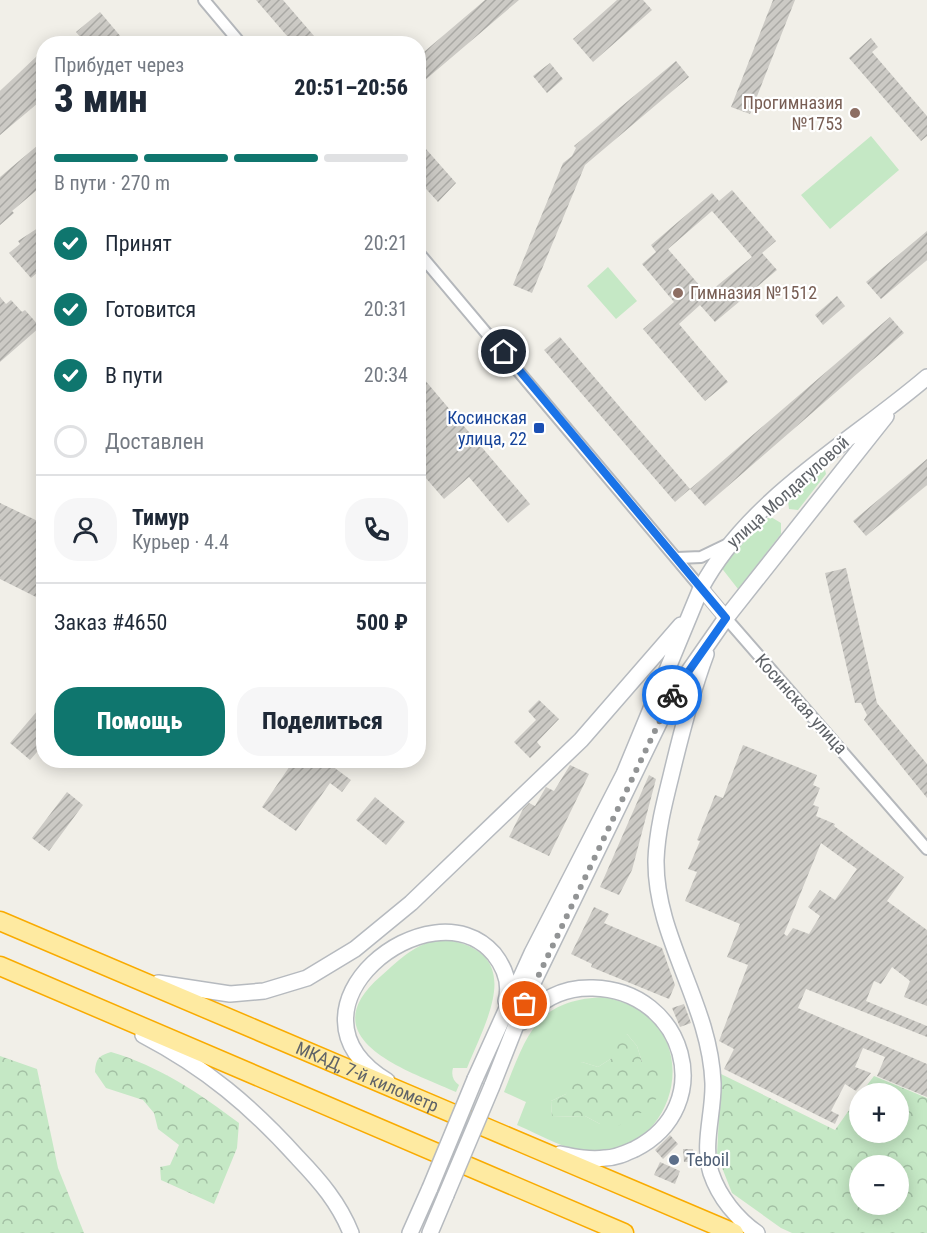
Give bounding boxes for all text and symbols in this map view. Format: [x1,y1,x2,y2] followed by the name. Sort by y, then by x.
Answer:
[54,53,184,77] text: Прибудет через
[294,75,408,100] text: 20:51–20:56
[54,76,148,122] text: 3 мин
[743,92,843,134] place label: Прогимназия №1753
[848,106,862,120] marker: Прогимназия №1753
[54,171,170,195] text: В пути · 270 m
[54,227,87,260] icon: check
[105,231,172,256] text: Принят
[364,231,408,255] text: 20:21
[690,282,817,303] place label: Гимназия №1512
[671,286,685,300] marker: Гимназия №1512
[54,293,87,326] icon: check
[105,297,196,322] text: Готовится
[364,297,408,321] text: 20:31
[478,326,529,377] pin
[487,335,520,368] icon: home
[54,359,87,392] icon: check
[105,363,163,388] text: В пути
[364,363,408,387] text: 20:34
[447,407,527,449] place label: Косинская улица, 22
[532,421,546,435] marker: Косинская улица, 22
[105,429,204,454] text: Доставлен
[722,431,853,552] street label: улица Молдагуловой
[54,498,117,561] button: person
[345,498,408,561] button: phone
[132,505,189,530] text: Тимур
[132,530,229,554] text: Курьер · 4.4
[54,610,167,635] text: Заказ #4650
[356,610,408,635] text: 500 ₽
[751,649,852,758] street label: Косинская улица
[642,665,702,725] courier
[656,679,689,712] icon: bike
[54,687,225,756] button: Помощь
[237,687,408,756] button: Поделиться
[499,978,550,1029] pin
[508,987,541,1020] icon: bag
[293,1037,442,1116] street label: МКАД, 7-й километр
[849,1083,909,1215] map controls
[849,1083,909,1143] button: +
[686,1149,729,1170] place label: Teboil
[667,1153,681,1167] marker: Teboil
[849,1155,909,1215] button: −

